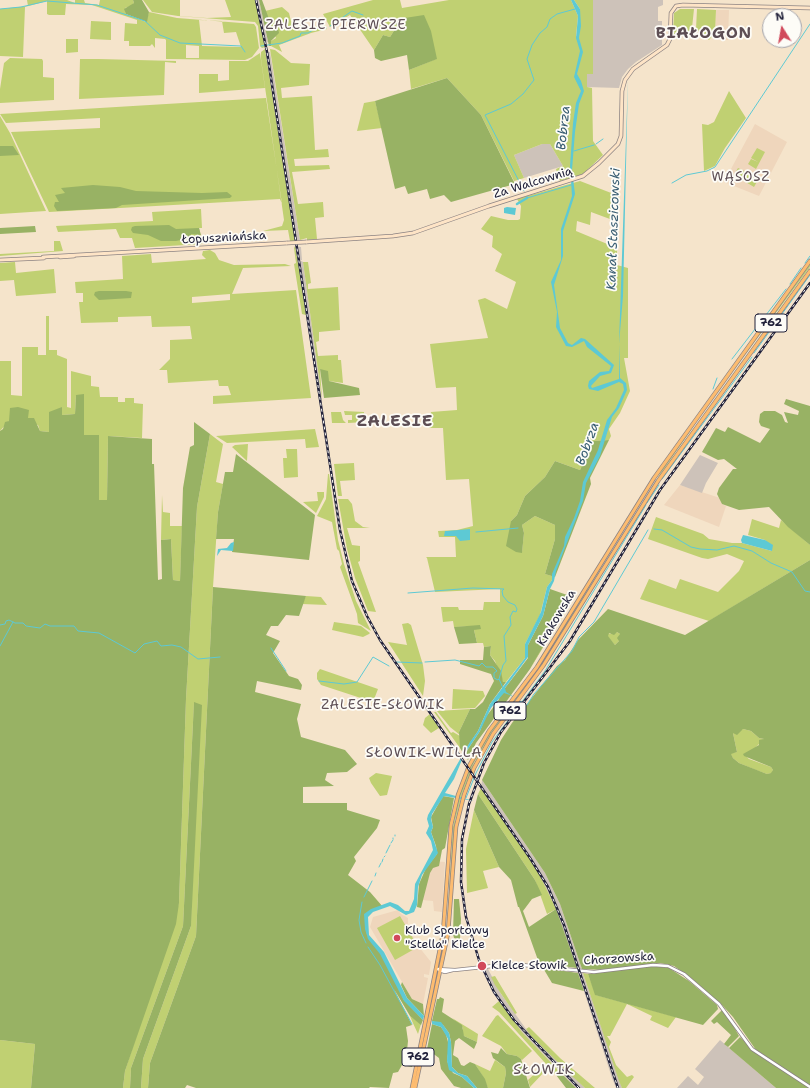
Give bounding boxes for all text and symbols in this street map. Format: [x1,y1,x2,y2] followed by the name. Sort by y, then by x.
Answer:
[762,8,802,48] north arrow
[774,9,786,25] text: N
[265,18,407,34] district label: ZALESIE PIERWSZE
[656,24,752,44] district label: BIAŁOGON
[554,105,574,151] water label: Bobrza
[492,164,574,202] street label: Za Walcownią
[604,168,624,290] water label: Kanał Staszicowski
[712,170,770,186] district label: WĄSOSZ
[181,229,267,247] street label: Łopuszniańska
[755,314,787,332] road number: 762
[357,412,433,432] district label: ZALESIE
[573,420,603,468] water label: Bobrza
[535,587,579,649] street label: Krakowska
[321,698,445,714] district label: ZALESIE-SŁOWIK
[494,702,526,720] road number: 762
[366,745,482,761] district label: SŁOWIK-WILLA
[405,924,489,952] place label: Klub Sportowy "Stella" Kielce
[392,933,402,943] marker: Klub Sportowy "Stella" Kielce
[583,949,655,969] street label: Chorzowska
[491,959,567,973] place label: Kielce Słowik
[476,960,488,972] marker: Kielce Słowik
[402,1048,434,1066] road number: 762
[513,1062,575,1078] district label: SŁOWIK

